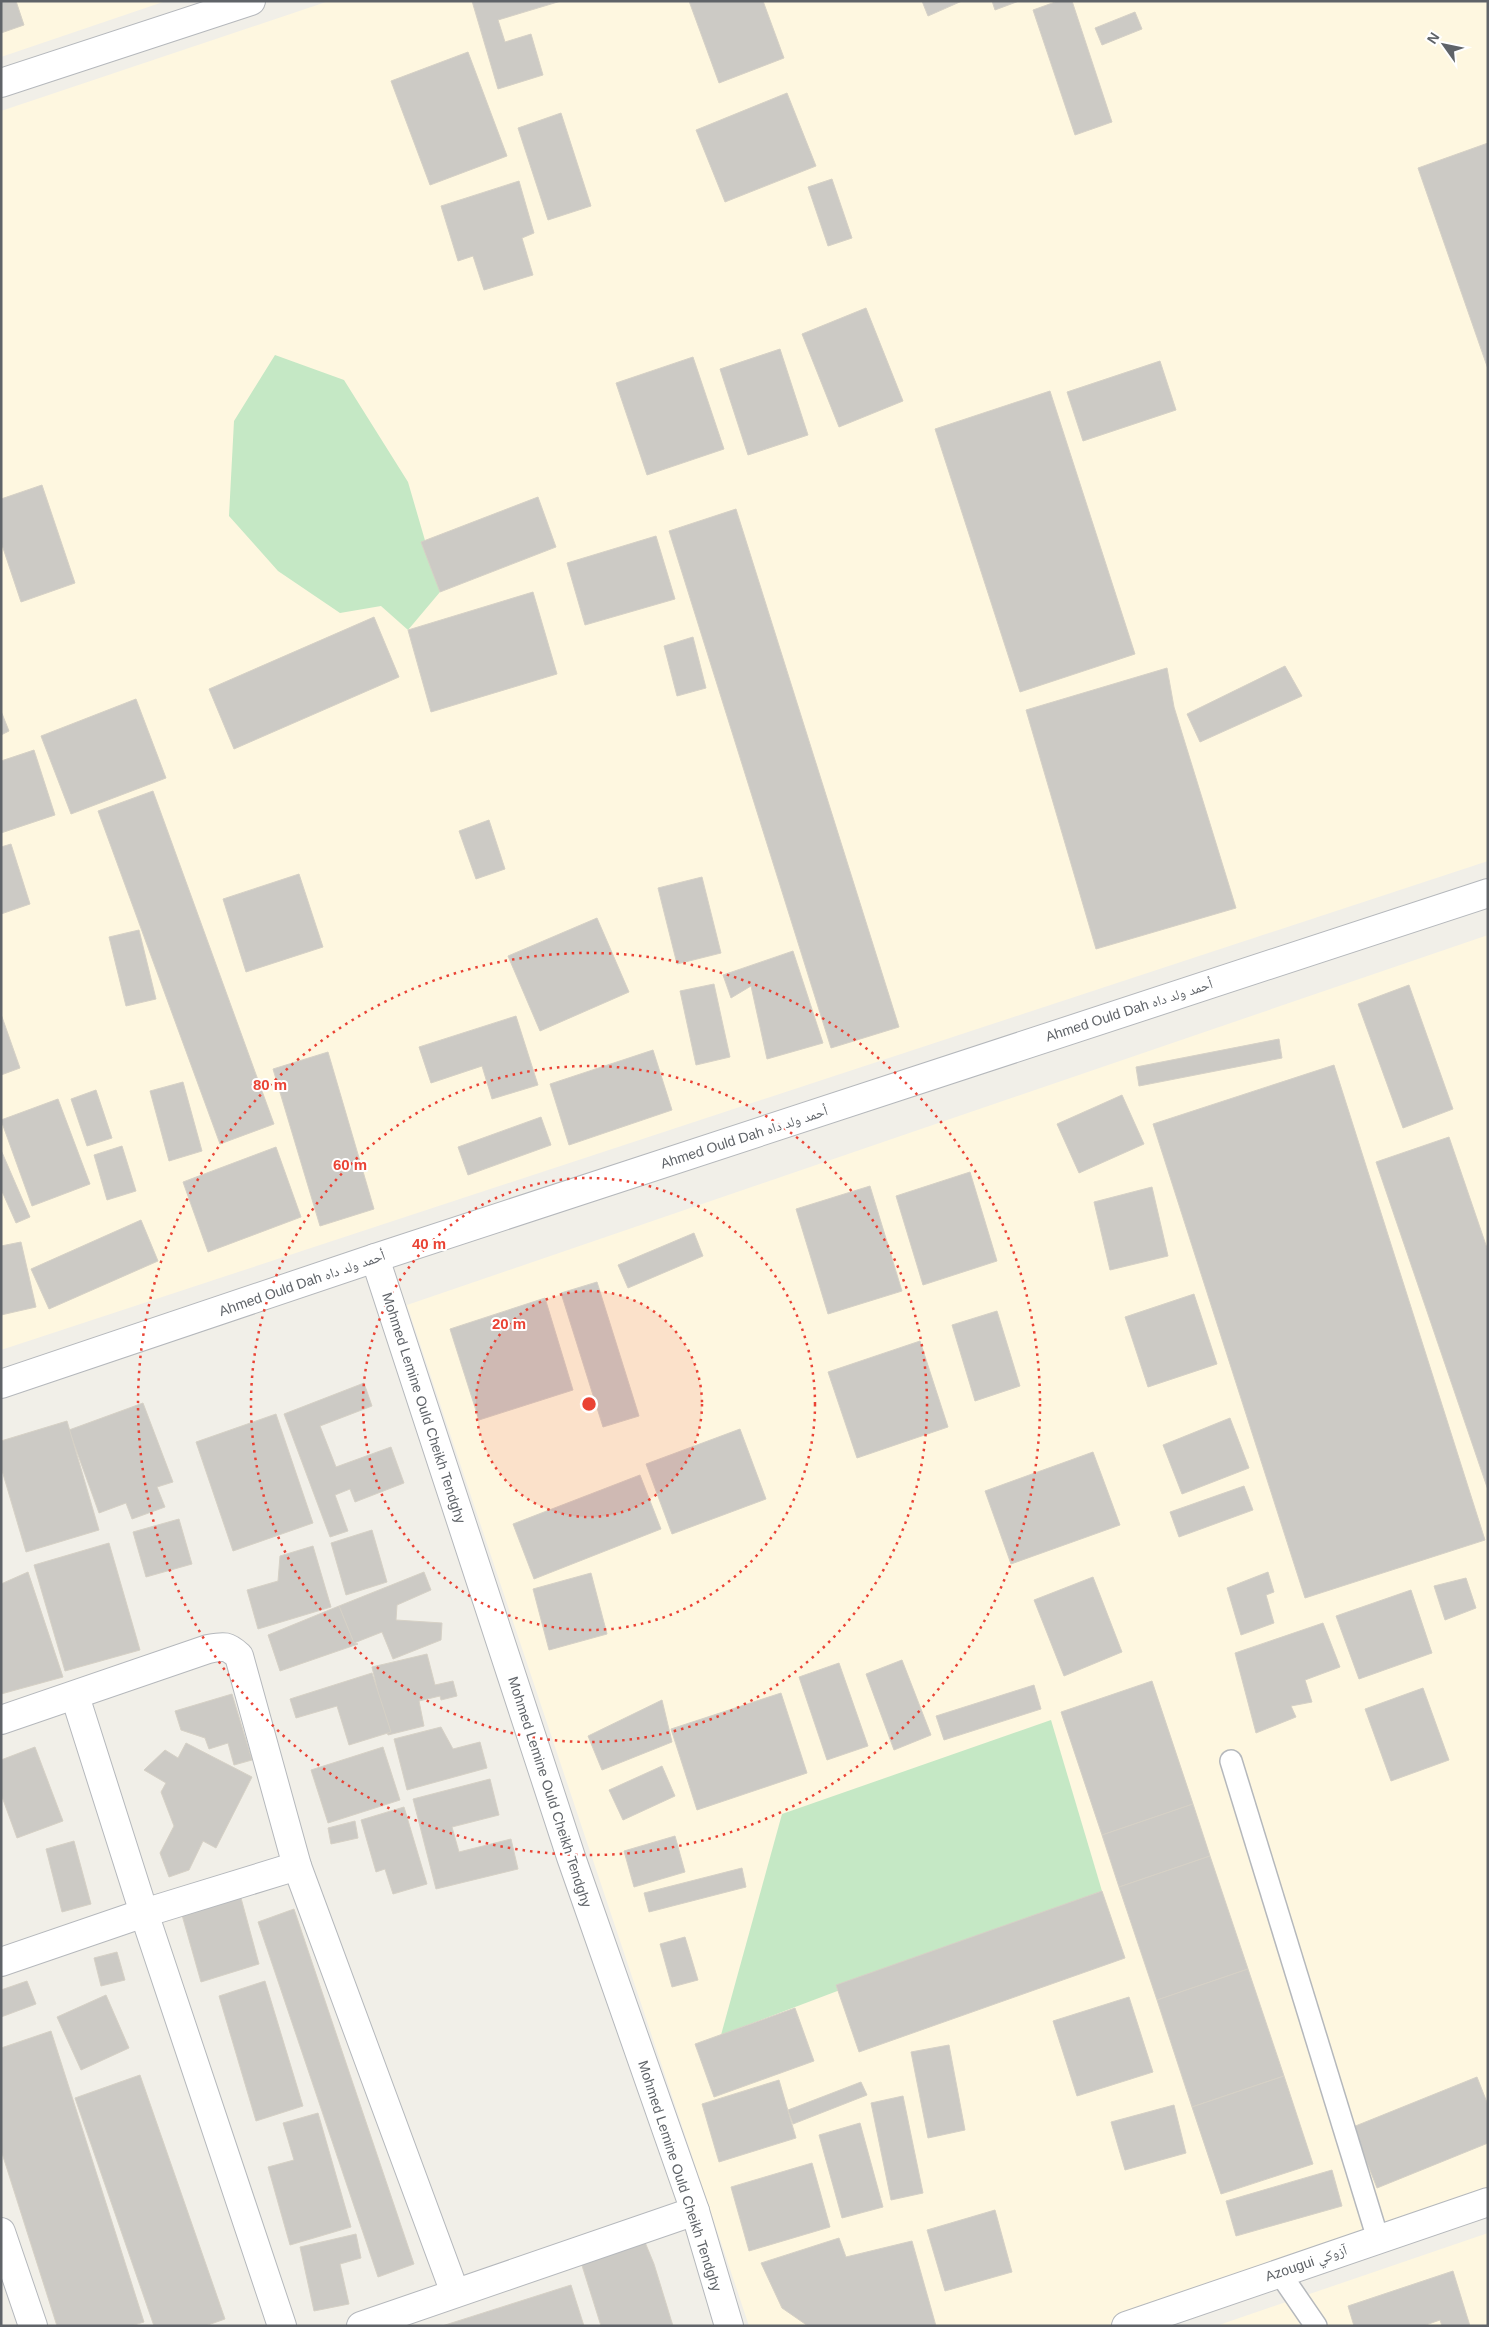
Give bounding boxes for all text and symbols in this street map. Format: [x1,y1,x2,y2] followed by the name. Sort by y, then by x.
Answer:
[1419,20,1469,70] north arrow
[1424,29,1443,47] text: N
[1043,975,1215,1046] street label: Ahmed Ould Dah أحمد ولد داه
[253,1076,287,1093] text: 80 m
[658,1102,830,1173] street label: Ahmed Ould Dah أحمد ولد داه
[333,1156,367,1173] text: 60 m
[412,1235,446,1252] text: 40 m
[217,1247,388,1320] street label: Ahmed Ould Dah أحمد ولد داه
[379,1291,469,1525] street label: Mohmed Lemine Ould Cheikh Tendghy
[492,1315,526,1332] text: 20 m
[580,1395,598,1413] centre of rings
[505,1675,595,1909] street label: Mohmed Lemine Ould Cheikh Tendghy
[635,2059,725,2293] street label: Mohmed Lemine Ould Cheikh Tendghy
[1263,2241,1350,2288] street label: Azougui آزوكي

